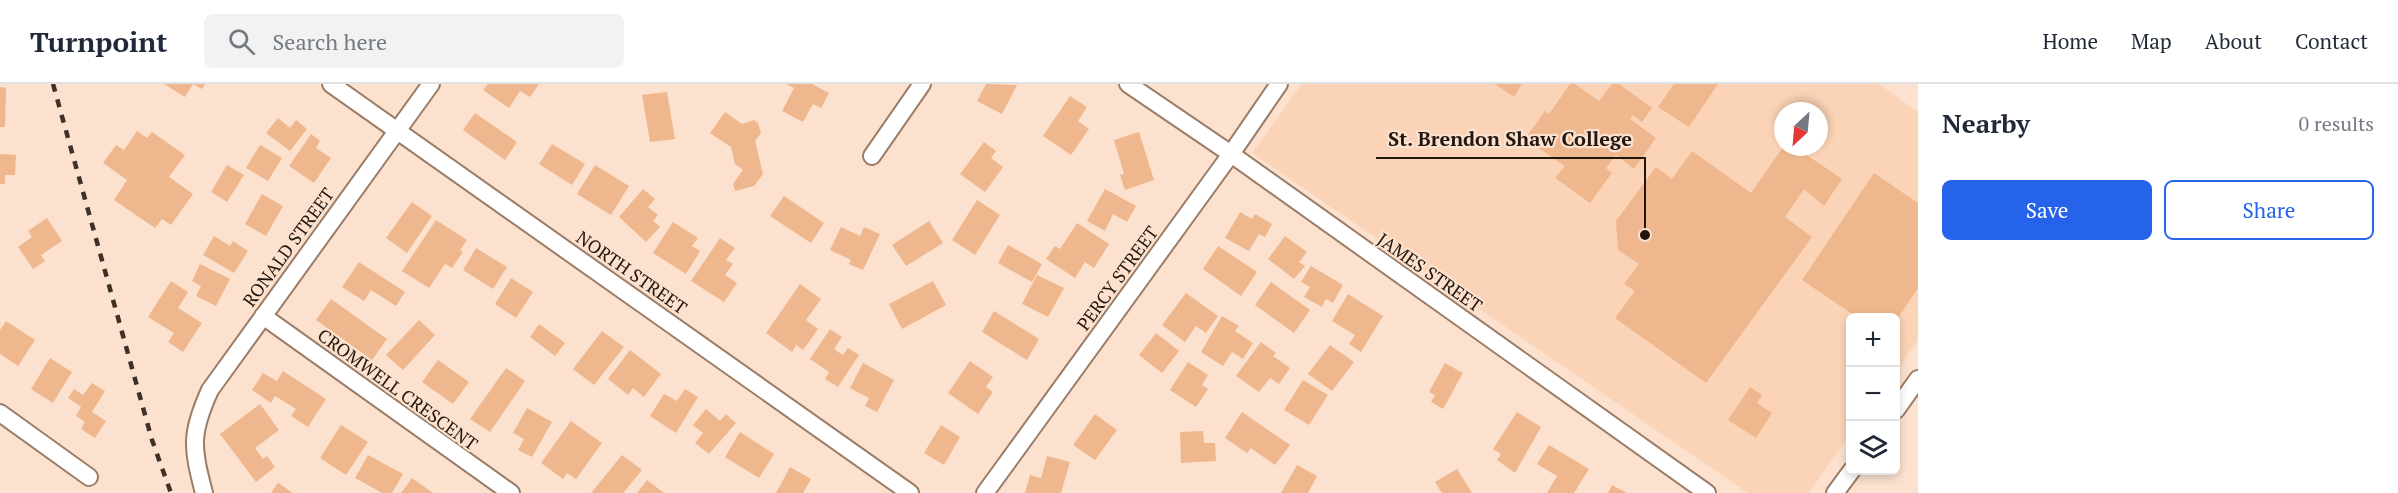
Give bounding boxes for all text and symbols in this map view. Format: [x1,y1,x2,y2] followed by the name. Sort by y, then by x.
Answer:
[204,14,624,68] search box
[30,23,168,60] text: Turnpoint
[225,25,258,58] icon: search
[273,27,387,56] text: Search here
[2042,27,2098,55] text: Home
[2131,27,2172,55] text: Map
[2205,27,2262,55] text: About
[2295,27,2368,55] text: Contact
[1774,102,1828,156] north arrow
[1942,106,2030,140] text: Nearby
[2299,110,2374,137] text: 0 results
[1376,120,1645,158] callout: St. Brendon Shaw College
[1388,125,1632,152] text: St. Brendon Shaw College
[1942,180,2152,240] button: Save
[2164,180,2374,240] button: Share
[237,183,339,311] street label: RONALD STREET
[1071,221,1163,335] street label: PERCY STREET
[572,225,692,319] street label: NORTH STREET
[1373,227,1487,317] street label: JAMES STREET
[1846,313,1900,475] map controls
[1846,313,1900,367] button: +
[313,323,483,455] street label: CROMWELL CRESCENT
[1846,367,1900,421] button: −
[1846,421,1900,475] button: layers

